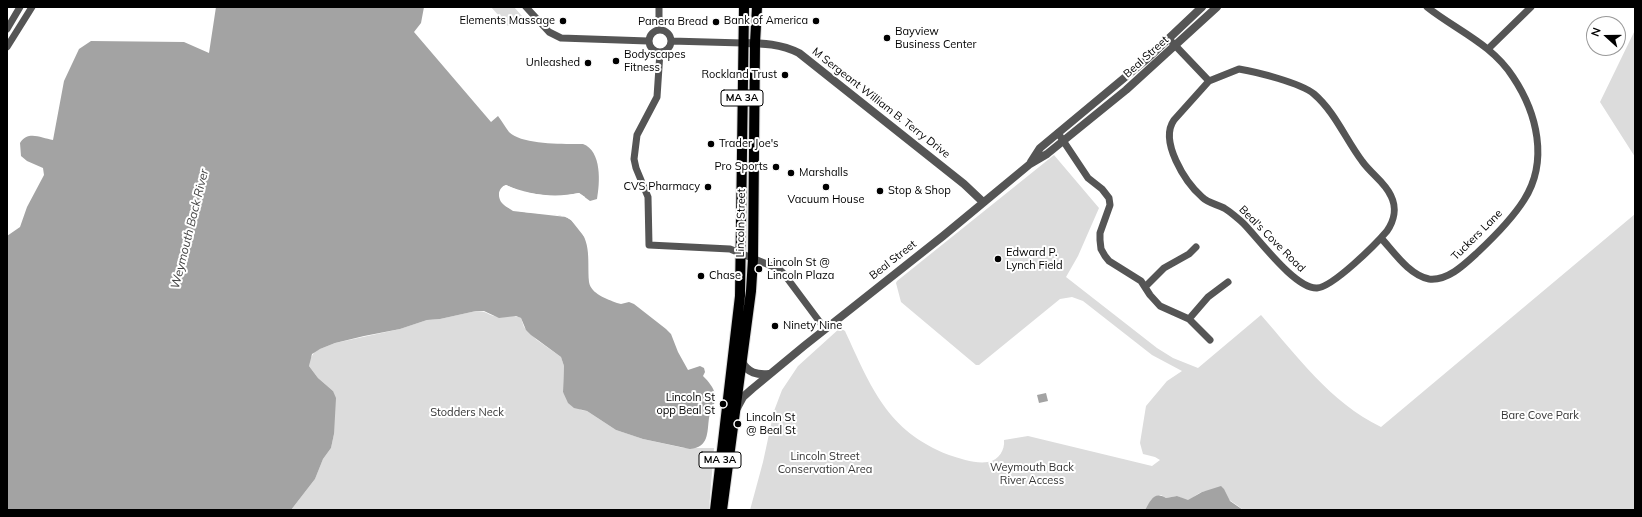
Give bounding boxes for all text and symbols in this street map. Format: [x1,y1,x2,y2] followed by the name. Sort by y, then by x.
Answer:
[459,14,555,28] place label: Elements Massage
[724,14,808,28] place label: Bank of America
[638,15,708,29] place label: Panera Bread
[558,16,568,26] marker: Elements Massage
[811,16,821,26] marker: Bank of America
[1586,16,1626,56] north arrow
[711,17,721,27] marker: Panera Bread
[895,25,976,51] place label: Bayview Business Center
[1588,26,1604,38] text: N
[882,33,892,43] marker: Bayview Business Center
[1121,33,1171,81] street label: Beal Street
[809,45,953,161] street label: M Sergeant William B. Terry Drive
[624,48,686,74] place label: Bodyscapes Fitness
[526,56,580,70] place label: Unleashed
[611,56,621,66] marker: Bodyscapes Fitness
[583,58,593,68] marker: Unleashed
[702,68,777,82] place label: Rockland Trust
[780,70,790,80] marker: Rockland Trust
[721,90,763,106] road number: MA 3A
[719,137,779,151] place label: Trader Joe's
[706,139,716,149] marker: Trader Joe's
[715,160,768,174] place label: Pro Sports
[771,162,781,172] marker: Pro Sports
[799,166,848,180] place label: Marshalls
[168,168,212,290] water label: Weymouth Back River
[786,168,796,178] marker: Marshalls
[624,180,700,194] place label: CVS Pharmacy
[703,182,713,192] marker: CVS Pharmacy
[821,182,831,192] marker: Vacuum House
[888,184,951,198] place label: Stop & Shop
[875,186,885,196] marker: Stop & Shop
[734,188,748,258] street label: Lincoln Street
[788,193,864,207] place label: Vacuum House
[1236,203,1308,275] street label: Beal's Cove Road
[1449,207,1505,263] street label: Tuckers Lane
[867,238,919,282] street label: Beal Street
[1006,246,1063,272] place label: Edward P. Lynch Field
[993,254,1003,264] marker: Edward P. Lynch Field
[767,256,834,282] place label: Lincoln St @ Lincoln Plaza
[754,264,764,274] marker: Lincoln St @ Lincoln Plaza
[709,269,741,283] place label: Chase
[696,271,706,281] marker: Chase
[783,319,842,333] place label: Ninety Nine
[770,321,780,331] marker: Ninety Nine
[656,391,715,417] place label: Lincoln St opp Beal St
[718,399,728,409] marker: Lincoln St opp Beal St
[430,406,504,420] park label: Stodders Neck
[1501,409,1579,423] park label: Bare Cove Park
[746,411,796,437] place label: Lincoln St @ Beal St
[733,419,743,429] marker: Lincoln St @ Beal St
[778,450,872,476] park label: Lincoln Street Conservation Area
[699,452,741,468] road number: MA 3A
[990,461,1074,487] park label: Weymouth Back River Access

